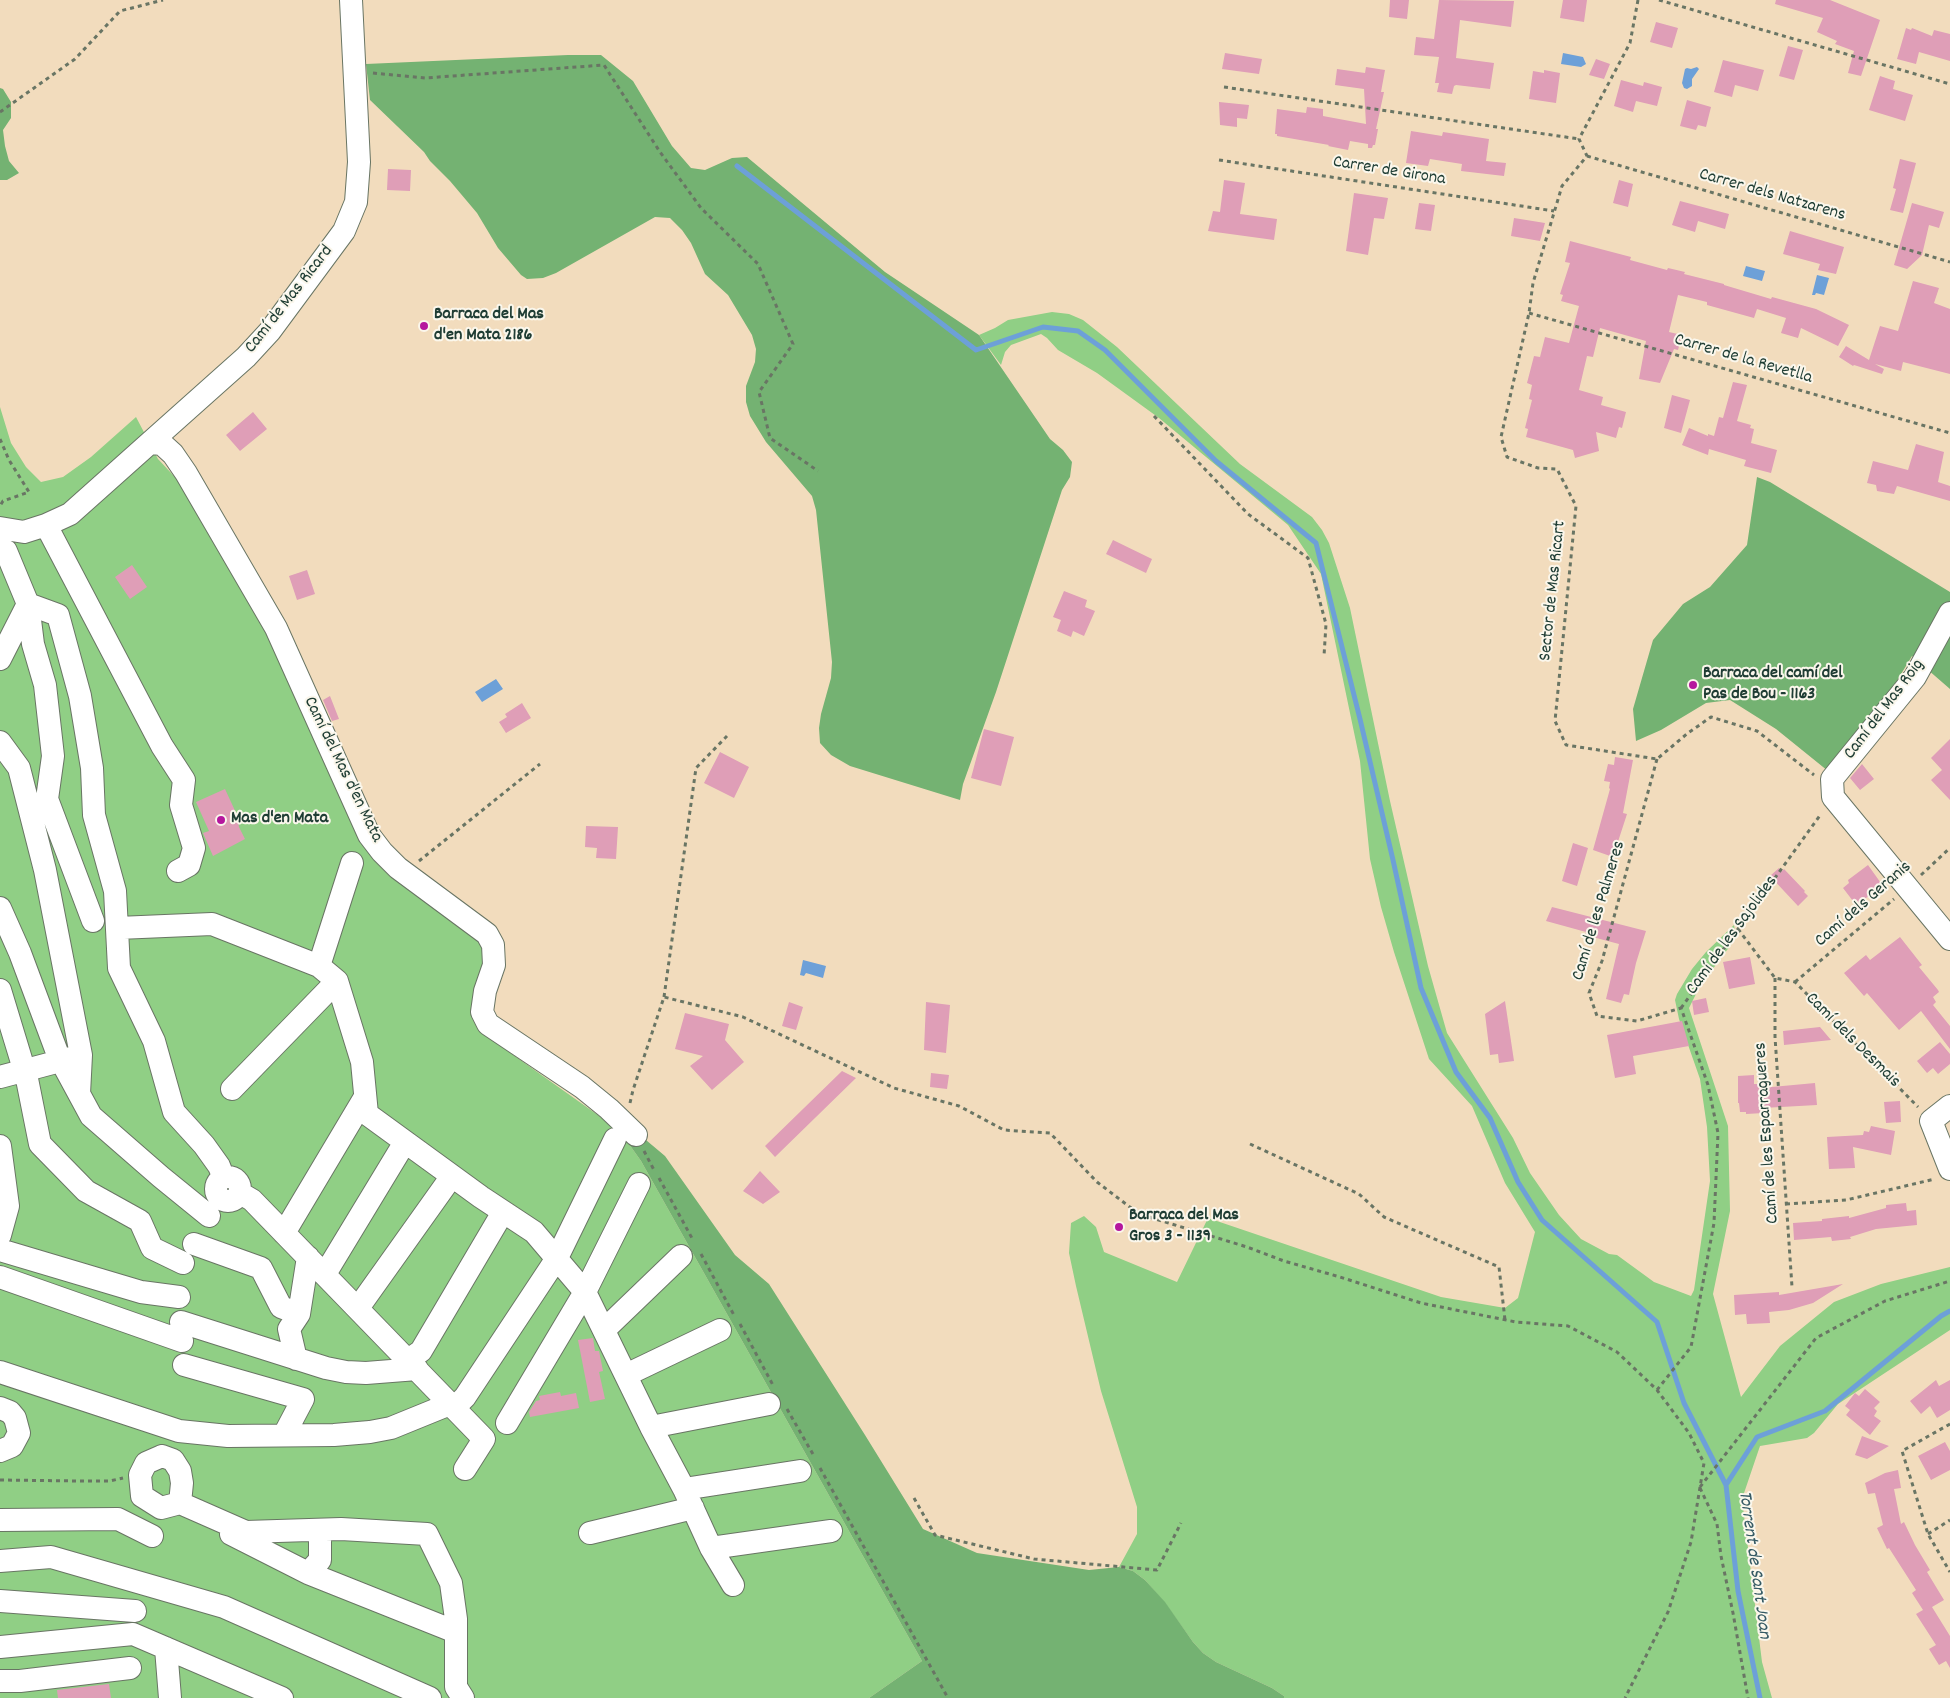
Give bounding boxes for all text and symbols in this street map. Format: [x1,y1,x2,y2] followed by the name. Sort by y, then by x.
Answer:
[1331,152,1447,192] street label: Carrer de Girona
[1696,165,1848,227] street label: Carrer dels Natzarens
[241,242,339,358] street label: Camí de Mas Ricard
[434,305,544,348] place label: Barraca del Mas d'en Mata 2186
[418,320,430,332] marker: Barraca del Mas d'en Mata 2186
[1672,330,1814,390] street label: Carrer de la Revetlla
[1536,520,1572,662] street label: Sector de Mas Ricart
[1840,655,1930,765] street label: Camí del Mas Roig
[1703,664,1842,706] place label: Barraca del camí del Pas de Bou - 1163
[1687,679,1699,691] marker: Barraca del camí del Pas de Bou - 1163
[297,694,387,846] street label: Camí del Mas d'en Mata
[231,809,328,831] place label: Mas d'en Mata
[215,814,227,826] marker: Mas d'en Mata
[1568,839,1632,983] street label: Camí de les Palmeres
[1811,857,1917,953] street label: Camí dels Geranis
[1682,872,1784,1000] street label: Camí de les Sajolides
[1800,989,1904,1093] street label: Camí dels Desmais
[1751,1042,1785,1224] street label: Camí de les Esparragueres
[1129,1206,1239,1248] place label: Barraca del Mas Gros 3 - 1139
[1113,1221,1125,1233] marker: Barraca del Mas Gros 3 - 1139
[1731,1490,1775,1640] water label: Torrent de Sant Joan

